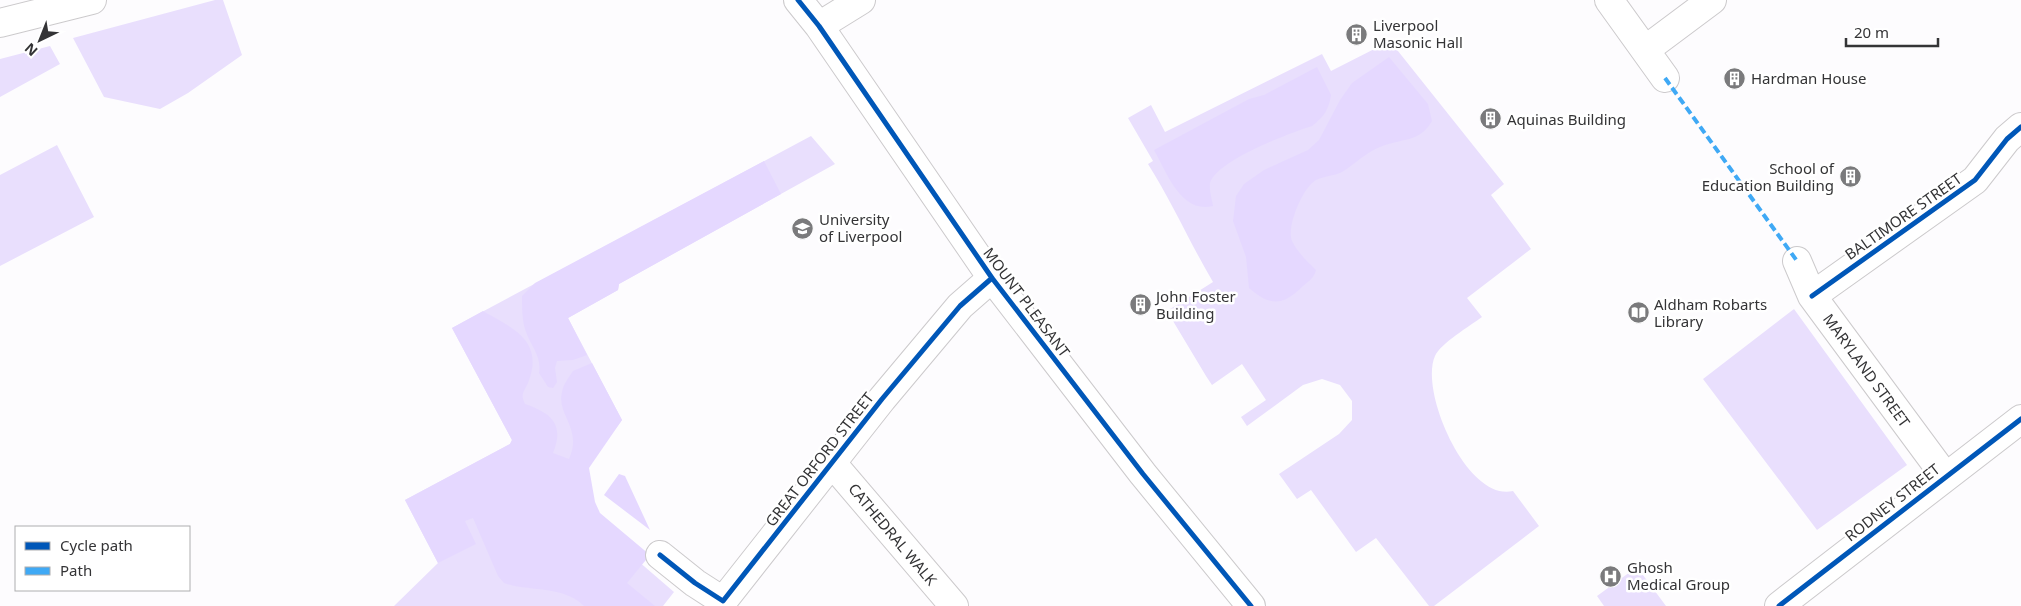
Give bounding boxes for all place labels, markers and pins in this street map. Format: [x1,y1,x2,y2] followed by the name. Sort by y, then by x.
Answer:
[1373,15,1463,52] place label: Liverpool Masonic Hall
[1345,22,1369,46] building icon: Liverpool Masonic Hall
[1723,66,1747,90] building icon: Hardman House
[1751,68,1866,88] place label: Hardman House
[1479,107,1503,131] building icon: Aquinas Building
[1507,109,1626,129] place label: Aquinas Building
[1702,158,1835,195] place label: School of Education Building
[1838,165,1862,189] building icon: School of Education Building
[819,209,902,246] place label: University of Liverpool
[791,216,815,240] school or university icon: University of Liverpool
[1154,286,1236,323] place label: John Foster Building
[1128,293,1152,317] building icon: John Foster Building
[1654,294,1767,331] place label: Aldham Robarts Library
[1626,301,1650,325] library icon: Aldham Robarts Library
[1627,557,1730,594] place label: Ghosh Medical Group
[1599,564,1623,588] hospital icon: Ghosh Medical Group

